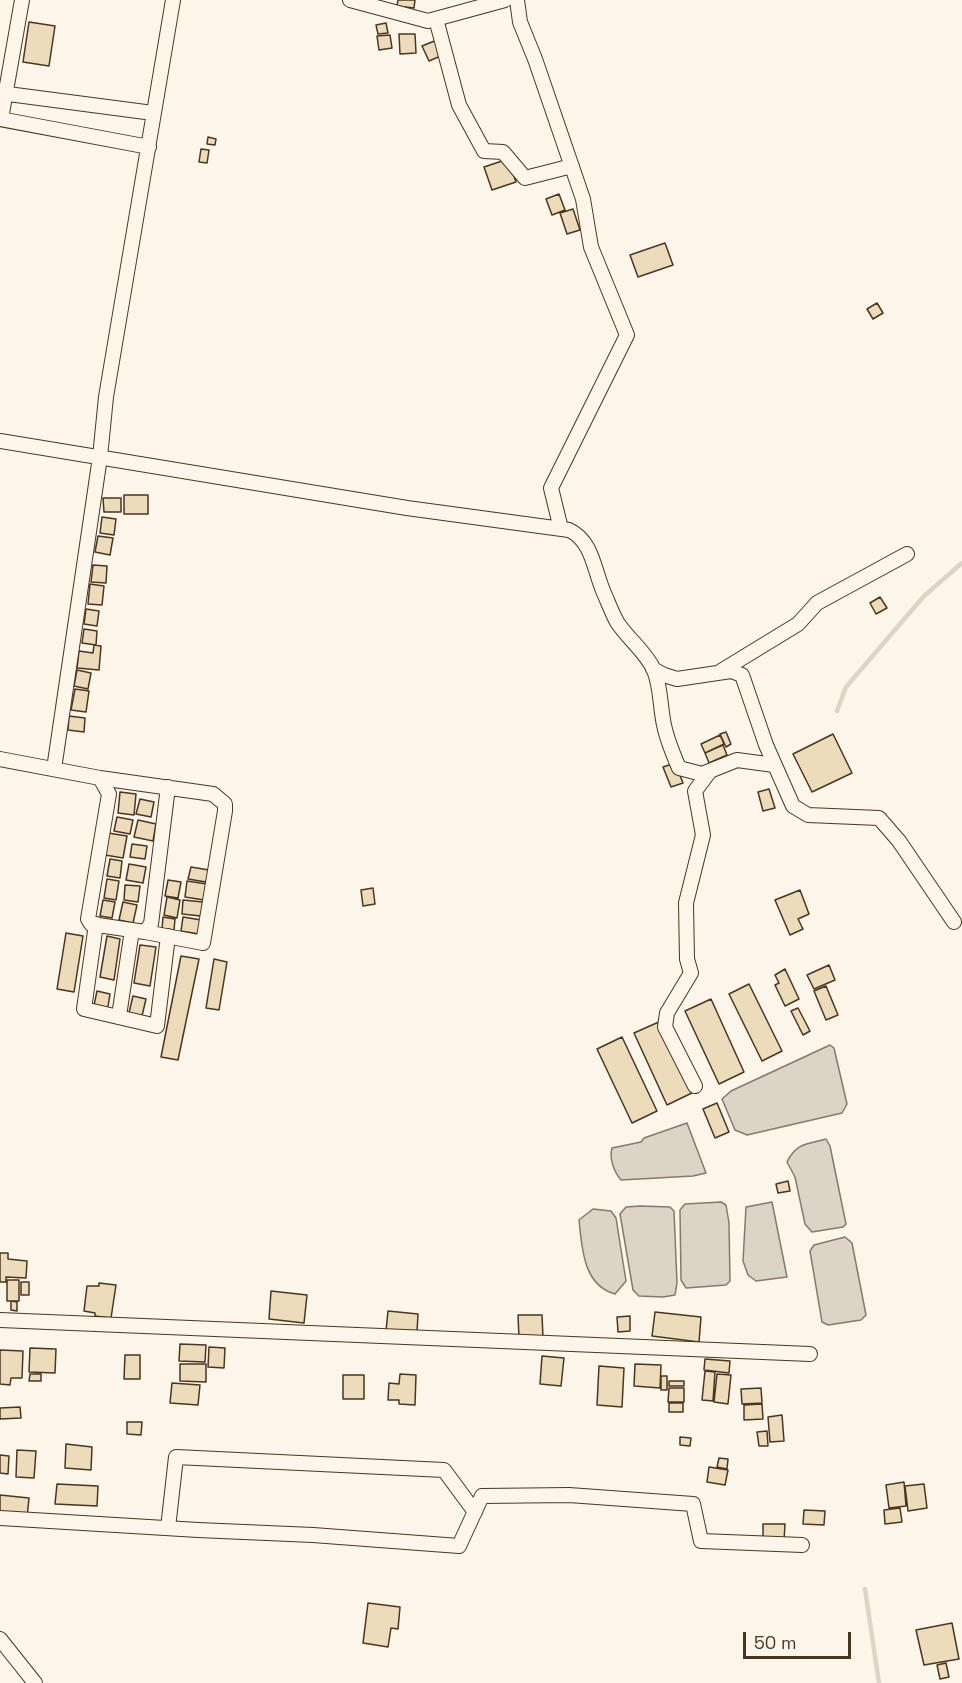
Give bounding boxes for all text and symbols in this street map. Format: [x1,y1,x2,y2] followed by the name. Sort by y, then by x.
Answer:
[746,1620,854,1658] scale bar
[754,1631,796,1654] text: 50 m

